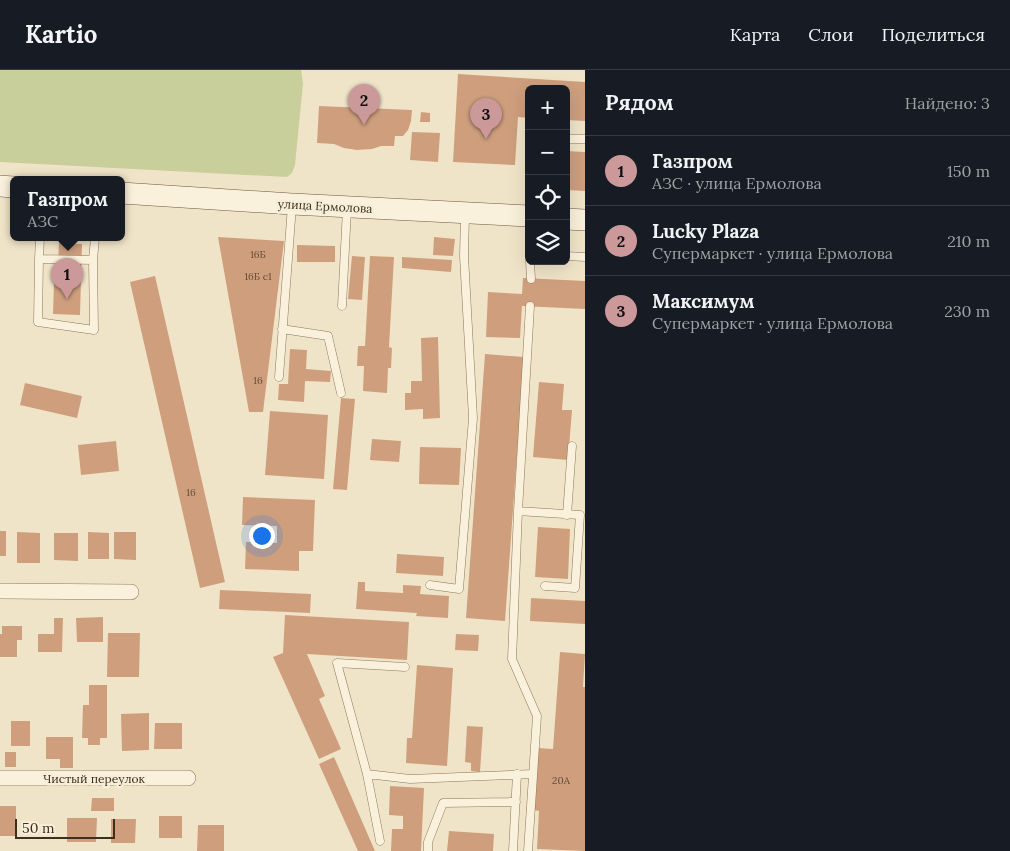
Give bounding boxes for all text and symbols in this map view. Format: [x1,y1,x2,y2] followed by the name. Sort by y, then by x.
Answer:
[25,19,97,50] text: Kartio
[730,23,780,46] text: Карта
[808,23,853,46] text: Слои
[881,23,985,46] text: Поделиться
[348,84,380,125] pin: 2
[525,85,570,265] map controls
[525,85,570,130] button: +
[605,89,674,116] text: Рядом
[905,93,990,113] text: Найдено: 3
[470,98,502,139] pin: 3
[525,130,570,175] button: −
[652,149,733,173] text: Газпром
[618,161,624,181] text: 1
[947,161,990,181] text: 150 m
[652,173,822,193] text: АЗС · улица Ермолова
[525,175,570,220] button: locate
[10,176,125,241] popup
[27,187,108,211] text: Газпром
[277,196,373,216] street label: улица Ермолова
[27,211,58,231] text: АЗС
[652,219,759,243] text: Lucky Plaza
[525,220,570,265] button: layers
[617,231,625,251] text: 2
[947,231,990,251] text: 210 m
[652,243,893,263] text: Супермаркет · улица Ермолова
[250,248,266,261] house number: 16Б
[51,258,83,299] pin: 1
[244,270,272,283] house number: 16Б с1
[652,289,754,313] text: Максимум
[617,301,625,321] text: 3
[944,301,990,321] text: 230 m
[652,313,893,333] text: Супермаркет · улица Ермолова
[253,374,263,387] house number: 16
[186,486,196,499] house number: 16
[249,523,275,549] your location
[43,771,146,786] street label: Чистый переулок
[552,774,571,787] house number: 20А
[15,816,115,839] scale bar
[22,819,55,837] text: 50 m

